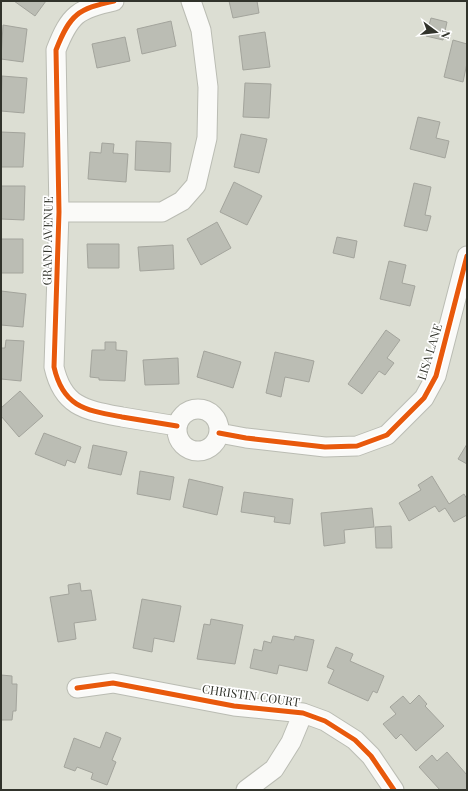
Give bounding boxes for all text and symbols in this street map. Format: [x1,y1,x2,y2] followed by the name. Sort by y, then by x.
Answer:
[416,12,456,52] north arrow
[438,29,454,41] text: N
[38,196,56,286] street label: GRAND AVENUE
[413,322,445,382] street label: LISA LANE
[201,680,302,710] street label: CHRISTIN COURT

